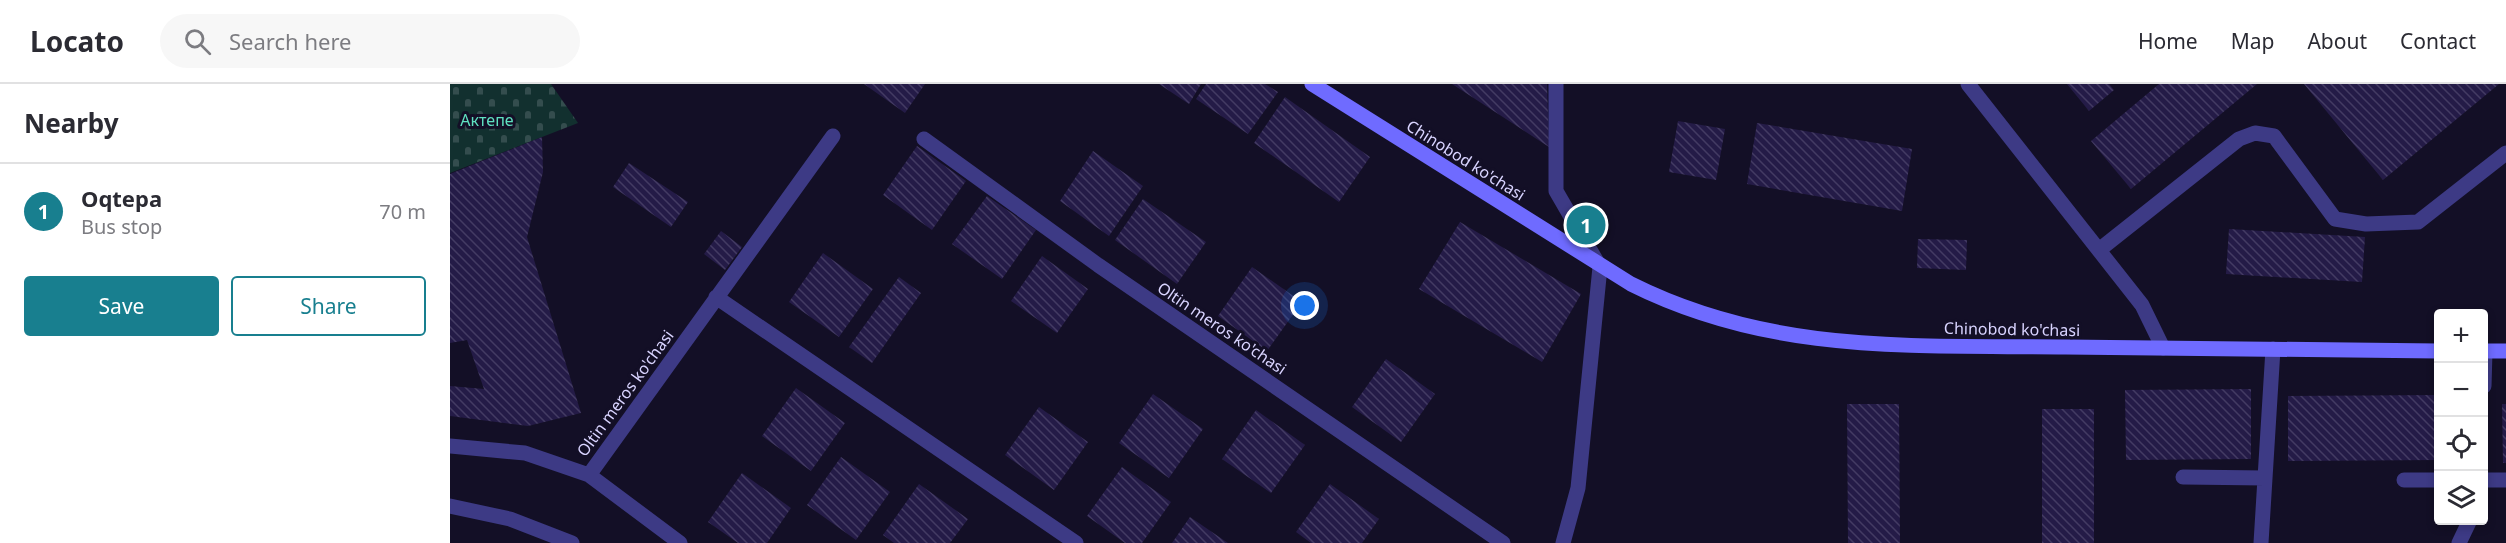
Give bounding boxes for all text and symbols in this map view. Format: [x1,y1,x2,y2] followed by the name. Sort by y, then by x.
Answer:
[160,14,580,68] search box
[30,22,124,60] text: Locato
[181,25,214,58] icon: search
[229,26,351,56] text: Search here
[2138,27,2198,55] text: Home
[2231,27,2274,55] text: Map
[2307,27,2367,55] text: About
[2400,27,2476,55] text: Contact
[24,105,119,141] text: Nearby
[460,109,514,131] park label: Актепе
[1402,115,1530,205] street label: Chinobod ko'chasi
[81,183,162,213] text: Oqtepa
[38,198,49,225] text: 1
[379,198,426,225] text: 70 m
[1566,202,1606,248] pin: 1
[81,213,162,240] text: Bus stop
[24,276,219,336] button: Save
[231,276,426,336] button: Share
[1153,277,1291,379] street label: Oltin meros ko'chasi
[1290,291,1319,320] your location
[2434,309,2488,525] map controls
[2434,309,2488,363] button: +
[1944,317,2080,341] street label: Chinobod ko'chasi
[572,325,678,461] street label: Oltin meros ko'chasi
[2434,363,2488,417] button: −
[2434,417,2488,471] button: locate
[2434,471,2488,525] button: layers

